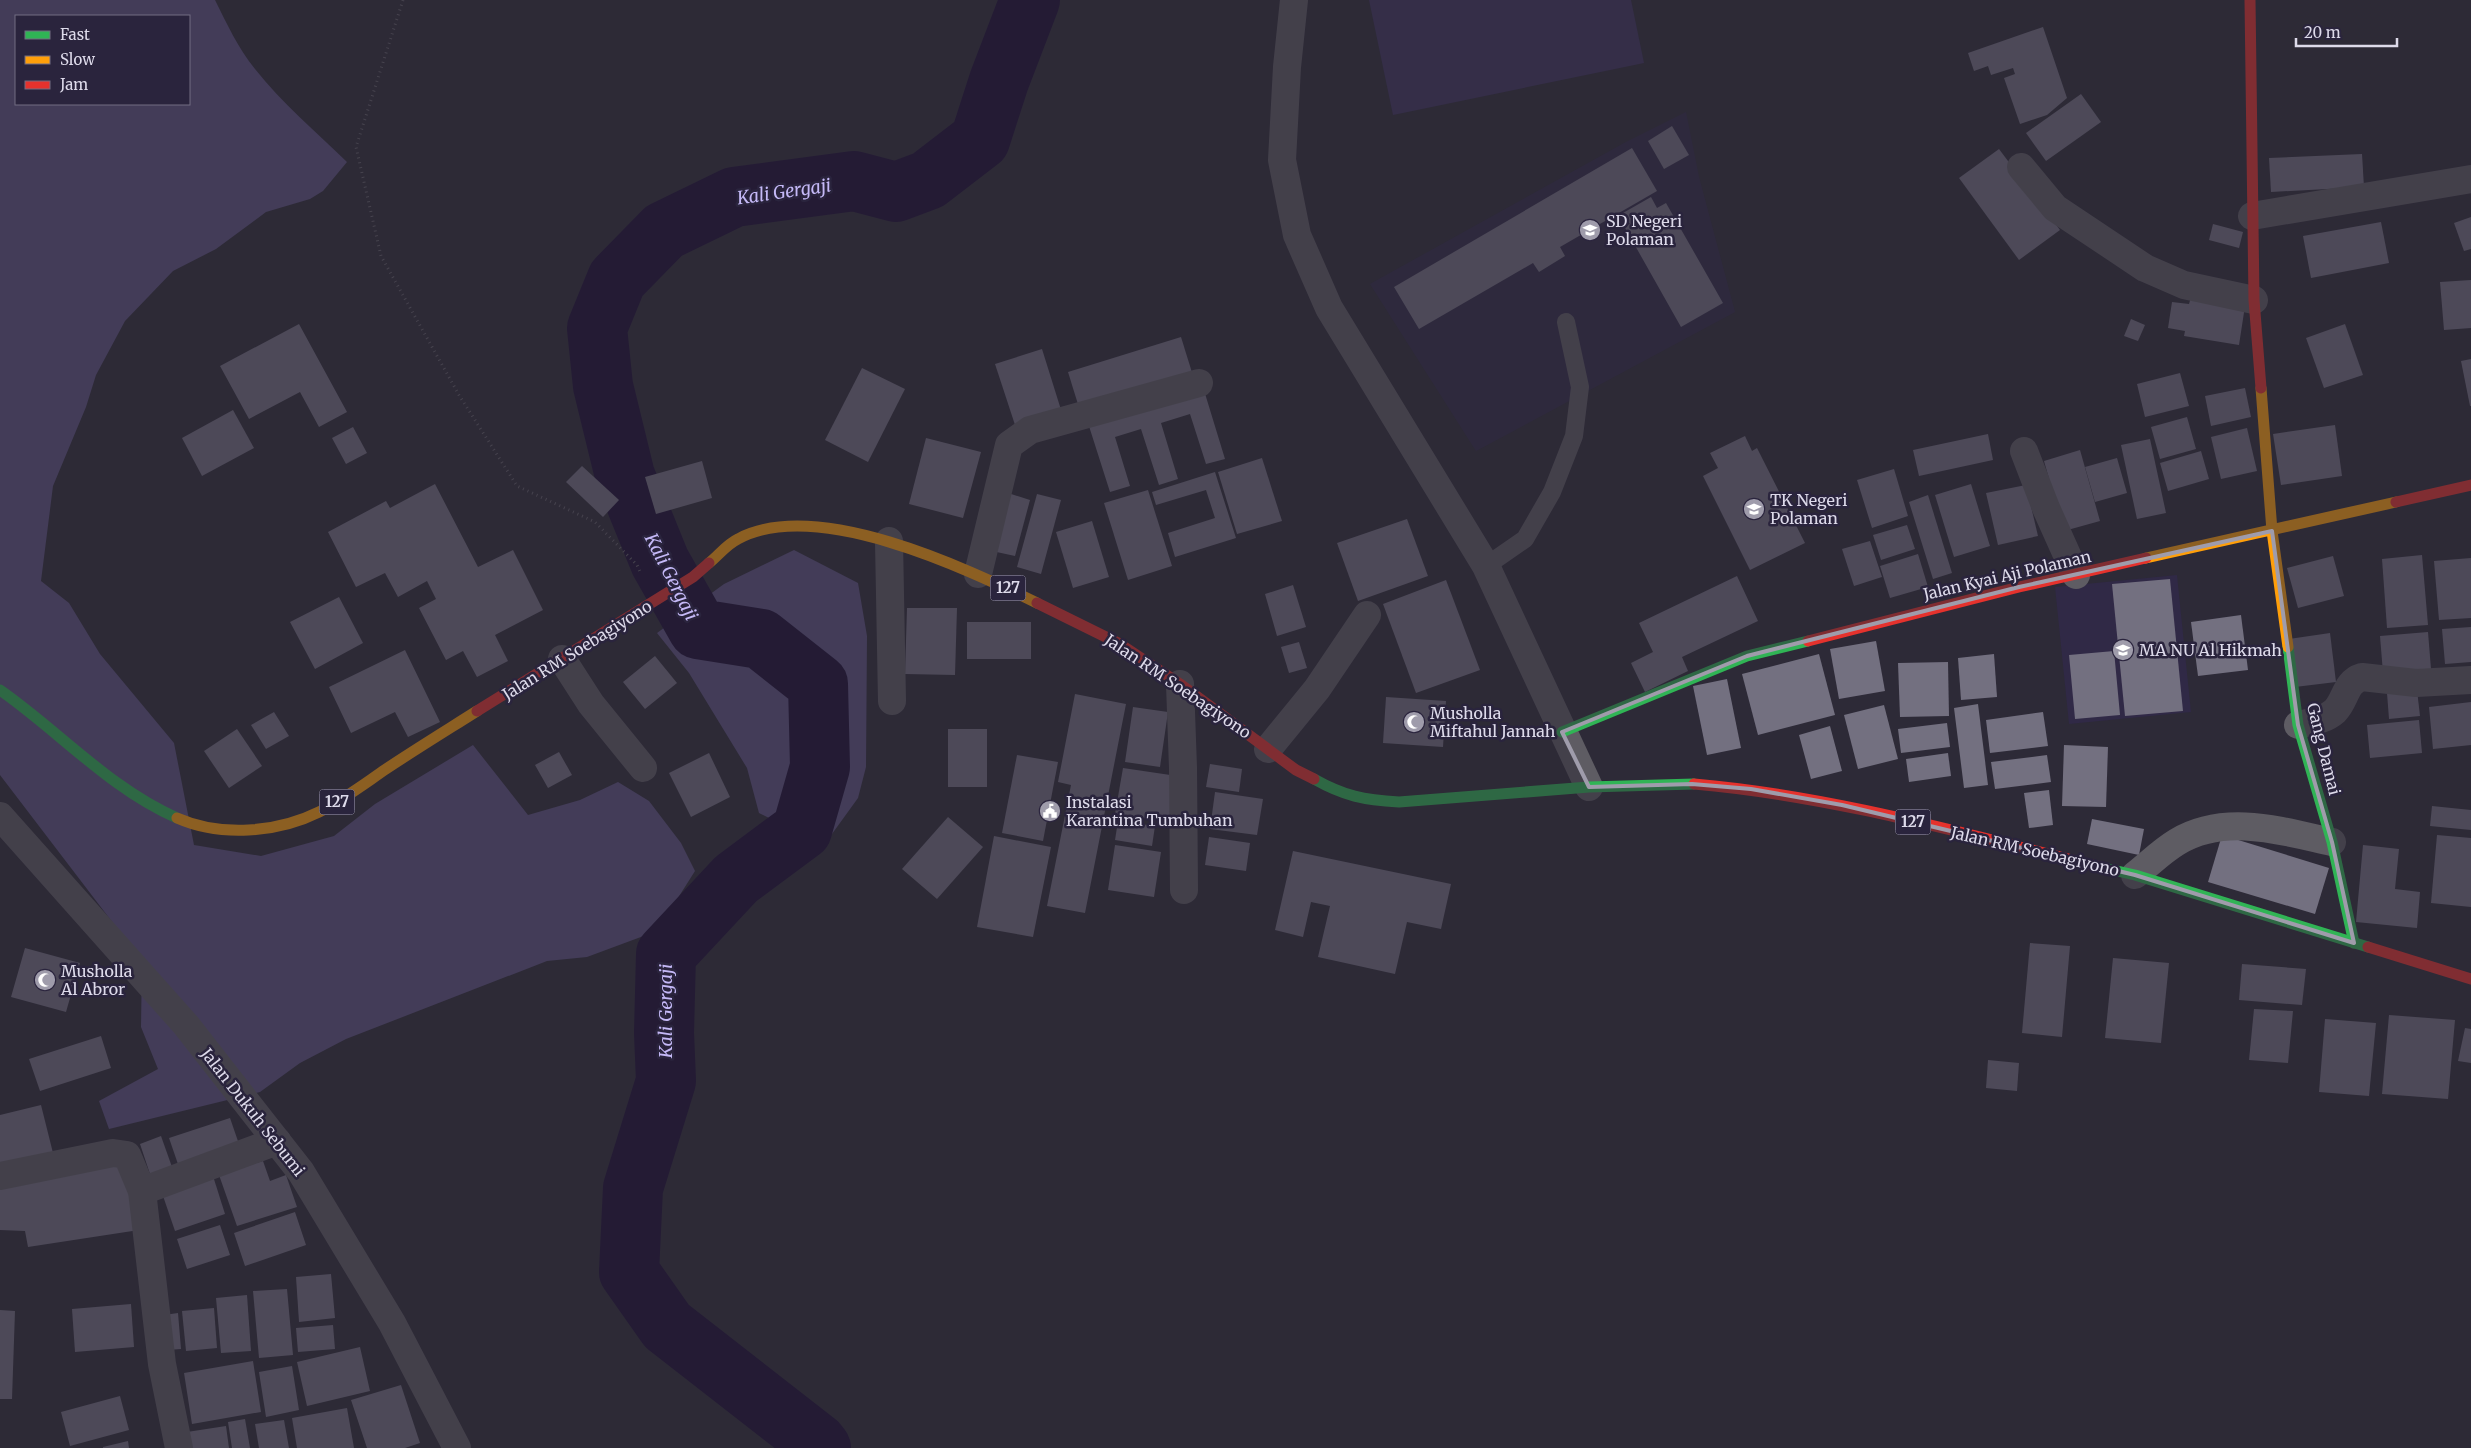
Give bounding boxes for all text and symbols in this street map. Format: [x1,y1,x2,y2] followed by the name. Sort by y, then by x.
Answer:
[15,15,190,105] legend
[2296,15,2397,47] scale bar
[2304,23,2341,42] text: 20 m
[60,25,90,44] text: Fast
[60,50,95,69] text: Slow
[59,75,88,94] text: Jam
[734,174,832,210] water label: Kali Gergaji
[1606,211,1682,249] place label: SD Negeri Polaman
[1578,218,1602,242] school or university icon: SD Negeri Polaman
[1770,490,1847,528] place label: TK Negeri Polaman
[1742,497,1766,521] school or university icon: TK Negeri Polaman
[639,528,703,624] water label: Kali Gergaji
[1920,546,2093,604] street label: Jalan Kyai Aji Polaman
[990,576,1026,600] road number: 127
[498,596,655,705] street label: Jalan RM Soebagiyono
[1100,629,1255,742] street label: Jalan RM Soebagiyono
[2111,638,2135,662] school or university icon: MA NU Al Hikmah
[2139,640,2282,660] place label: MA NU Al Hikmah
[2303,701,2345,797] street label: Gang Damai
[1430,703,1556,741] place label: Musholla Miftahul Jannah
[1402,710,1426,734] mosque icon: Musholla Miftahul Jannah
[320,790,354,814] road number: 127
[1066,792,1233,830] place label: Instalasi Karantina Tumbuhan
[1038,799,1062,823] public building icon: Instalasi Karantina Tumbuhan
[1896,810,1930,834] road number: 127
[1948,822,2121,880] street label: Jalan RM Soebagiyono
[60,961,133,999] place label: Musholla Al Abror
[654,964,677,1059] water label: Kali Gergaji
[33,968,57,992] mosque icon: Musholla Al Abror
[196,1043,309,1180] street label: Jalan Dukuh Sebumi

